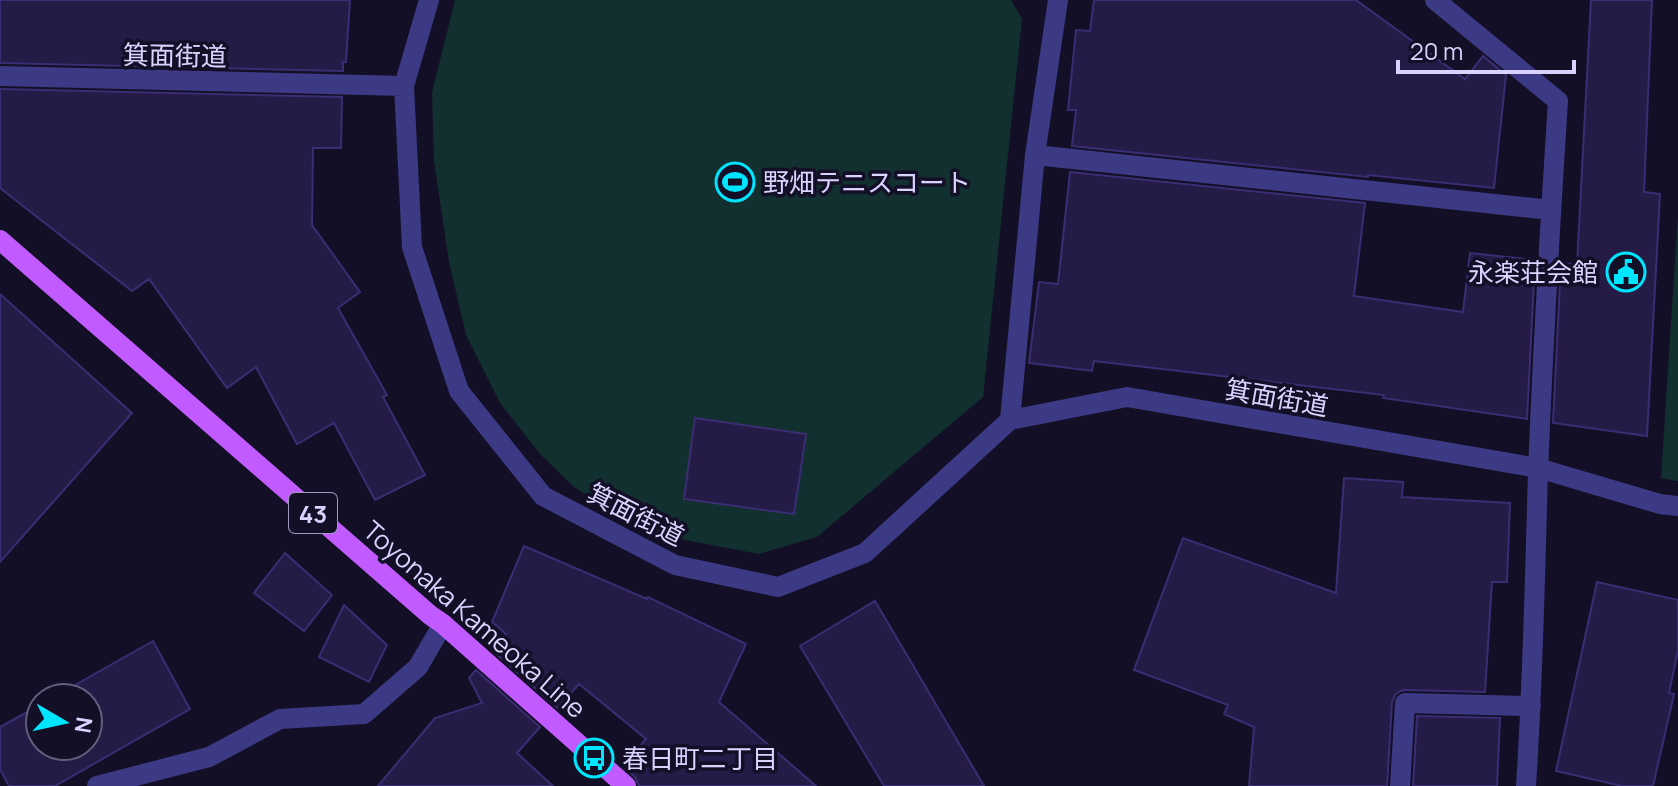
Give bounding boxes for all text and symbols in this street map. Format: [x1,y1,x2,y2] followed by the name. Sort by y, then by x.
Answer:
[1398,24,1574,74] scale bar
[1410,34,1463,67] text: 20 m
[123,36,227,74] street label: 箕面街道
[714,161,756,203] sports icon: 野畑テニスコート
[763,164,971,200] place label: 野畑テニスコート
[1605,251,1647,293] public building icon: 永楽荘会館
[1468,254,1598,290] place label: 永楽荘会館
[1223,370,1331,424] street label: 箕面街道
[581,474,691,554] street label: 箕面街道
[289,493,337,533] road number: 43
[356,512,594,726] street label: Toyonaka Kameoka Line
[24,682,104,762] north arrow
[68,715,100,735] text: N
[573,737,615,779] bus stop icon: 春日町二丁目
[622,740,778,776] place label: 春日町二丁目

